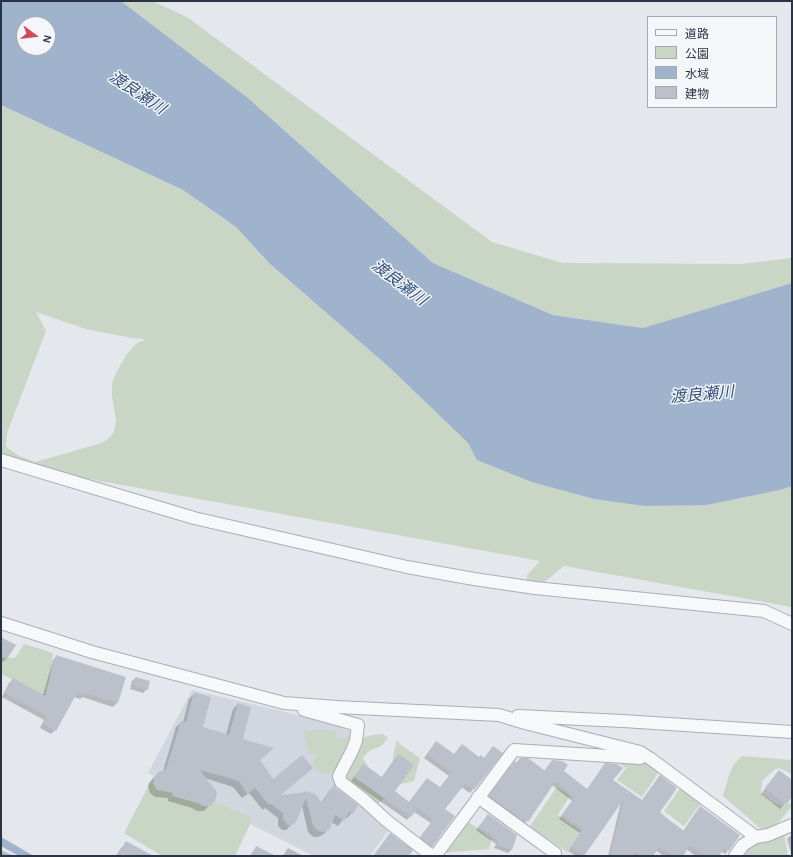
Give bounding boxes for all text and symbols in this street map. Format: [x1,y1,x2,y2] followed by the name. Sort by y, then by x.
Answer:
[16,16,56,56] north arrow
[647,16,777,108] legend
[685,27,709,41] text: 道路
[40,33,54,44] text: N
[685,47,709,61] text: 公園
[105,67,169,119] water label: 渡良瀬川
[685,67,709,81] text: 水域
[685,87,709,101] text: 建物
[368,256,430,310] water label: 渡良瀬川
[669,383,735,407] water label: 渡良瀬川

